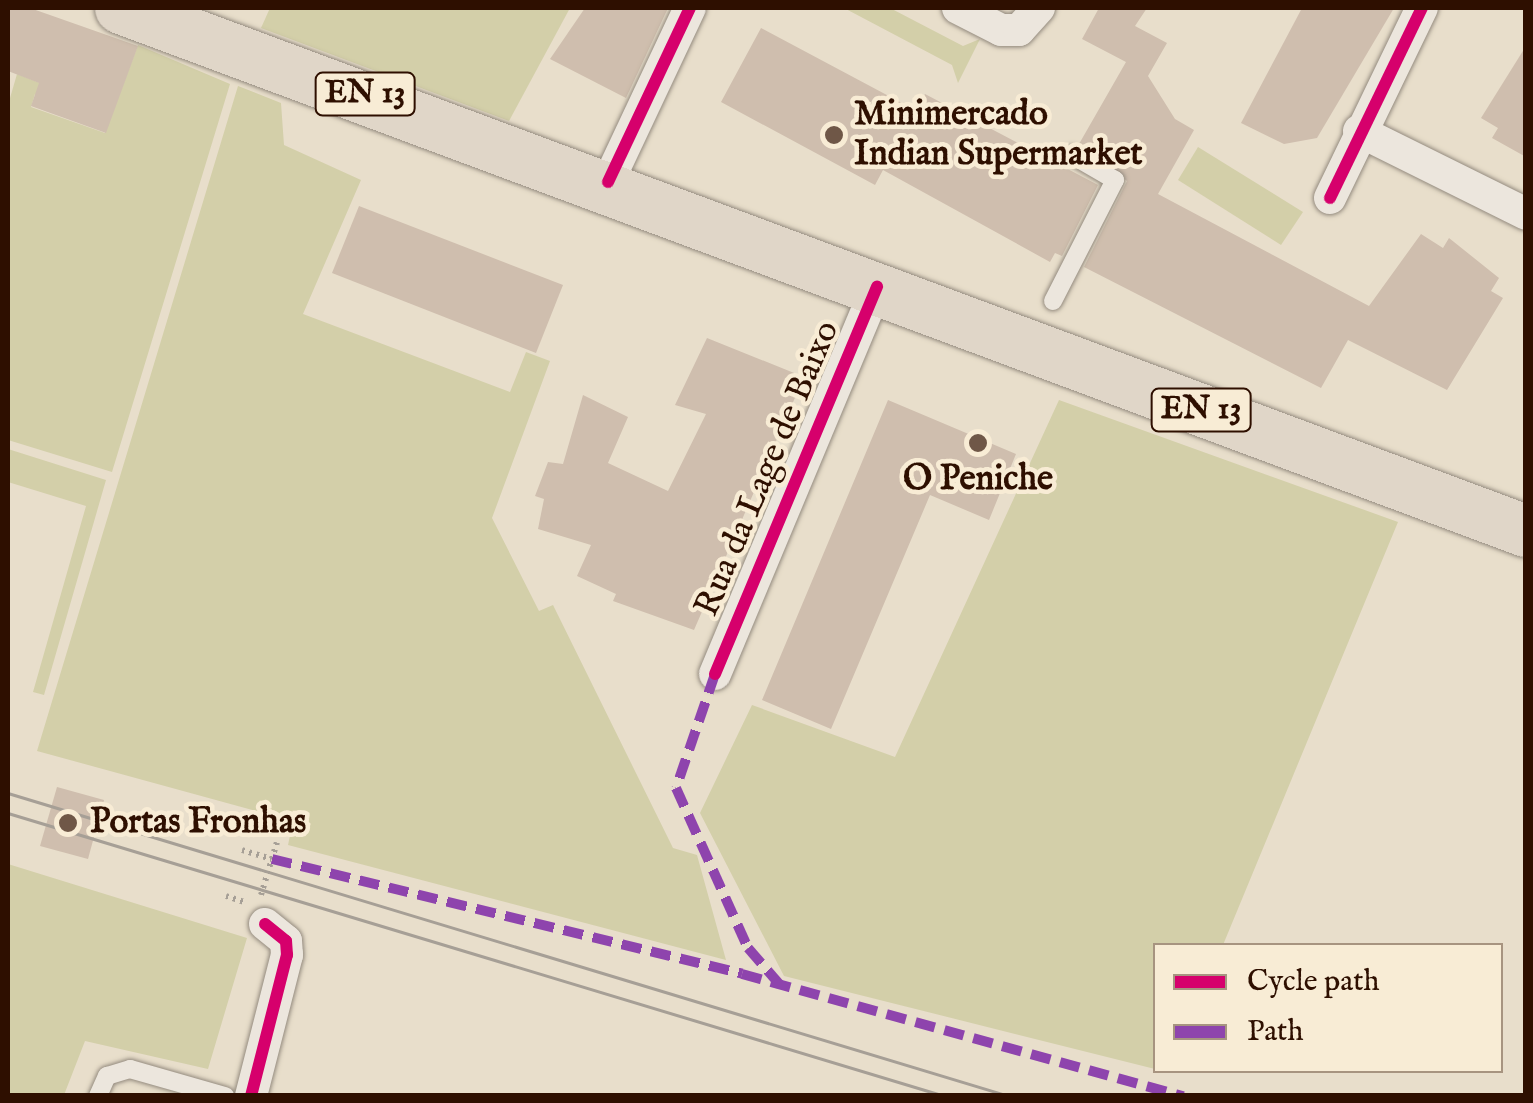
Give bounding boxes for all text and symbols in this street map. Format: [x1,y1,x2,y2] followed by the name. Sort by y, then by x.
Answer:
[312,67,418,121] road number: EN 13
[854,94,1143,176] place label: Minimercado Indian Supermarket
[823,124,845,146] marker: Minimercado Indian Supermarket
[687,315,849,623] street label: Rua da Lage de Baixo
[1148,383,1254,437] road number: EN 13
[967,432,989,454] marker: O Peniche
[903,459,1053,501] place label: O Peniche
[90,802,306,844] place label: Portas Fronhas
[55,810,81,836] marker: Portas Fronhas
[1153,943,1503,1073] legend
[1247,963,1380,1001] text: Cycle path
[1247,1013,1303,1051] text: Path

